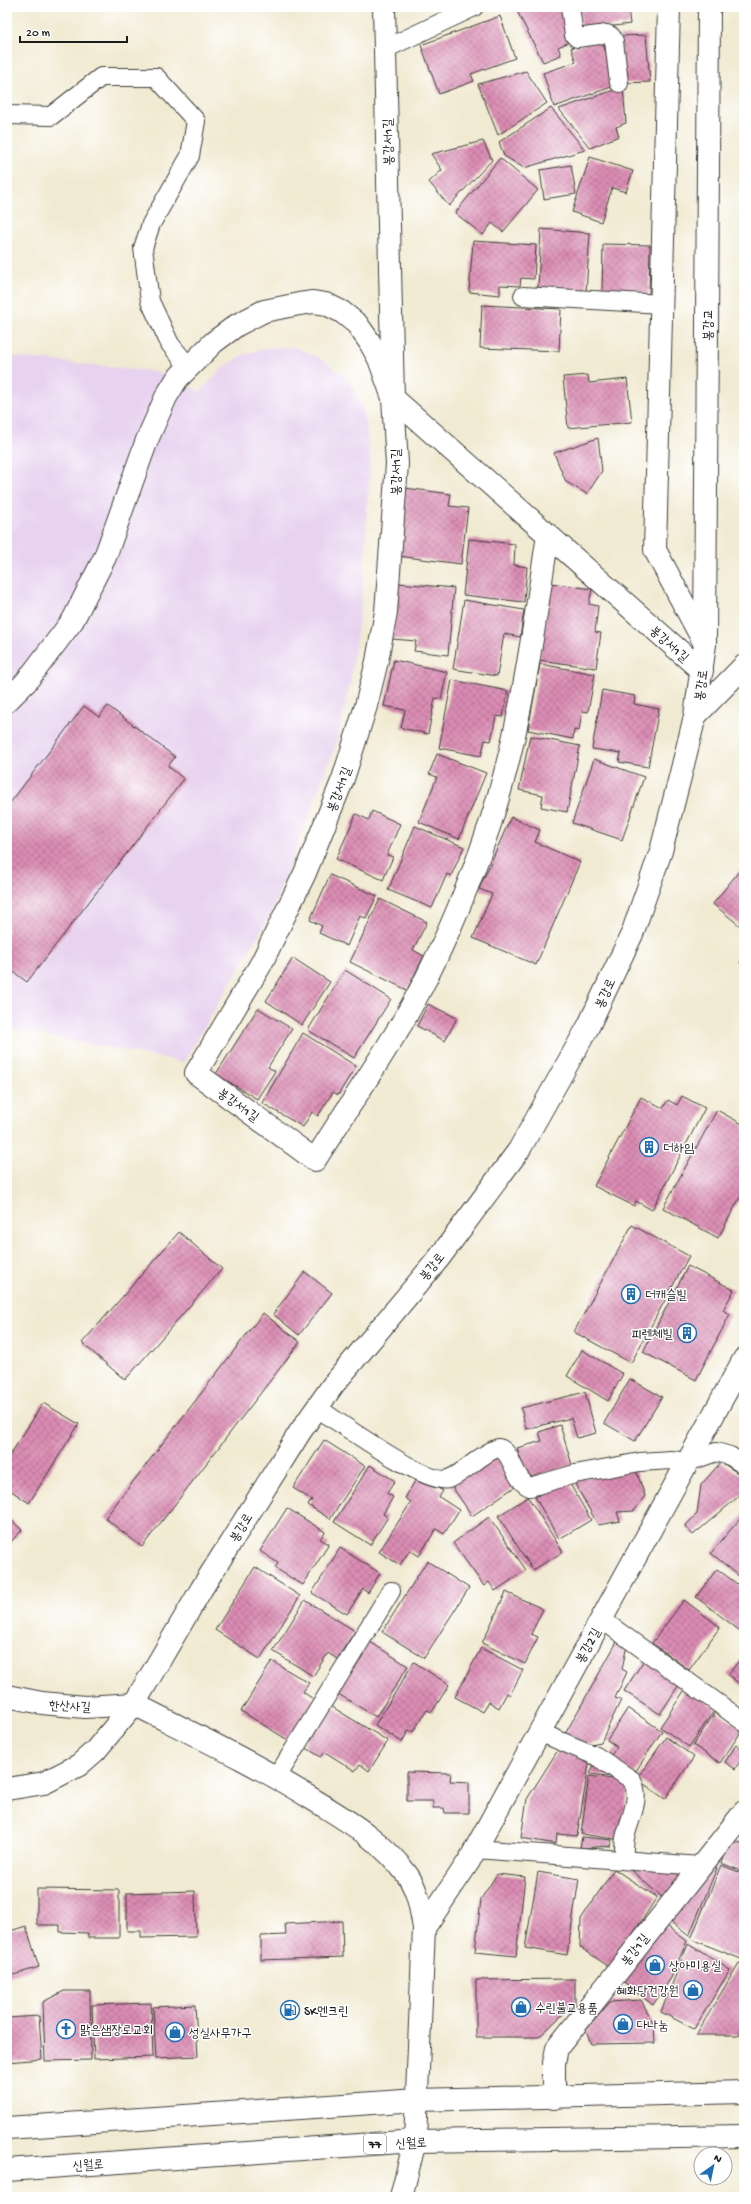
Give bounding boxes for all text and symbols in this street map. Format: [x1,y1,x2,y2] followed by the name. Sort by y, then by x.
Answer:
[20,18,127,44] scale bar
[26,27,51,41] text: 20 m
[382,118,397,166] street label: 봉강서1길
[702,309,717,341] street label: 봉강교
[390,448,405,496] street label: 봉강서1길
[646,624,691,666] street label: 봉강서1길
[693,669,712,702] street label: 봉강로
[325,765,356,815] street label: 봉강서1길
[593,977,620,1011] street label: 봉강로
[214,1086,261,1126] street label: 봉강서1길
[638,1136,660,1158] building icon: 더하임
[663,1142,694,1157] place label: 더하임
[417,1251,449,1284] street label: 봉강로
[620,1283,642,1305] building icon: 더캐슬빌
[645,1288,687,1304] place label: 더캐슬빌
[676,1322,698,1344] building icon: 피렌체빌
[631,1328,674,1343] place label: 피렌체빌
[227,1511,257,1546] street label: 봉강로
[573,1626,605,1666] street label: 봉강2길
[49,1699,91,1716] street label: 한산사길
[619,1931,653,1970] street label: 봉강1길
[644,1954,666,1976] shop icon: 상아미용실
[669,1960,722,1975] place label: 상아미용실
[682,1979,704,2001] shop icon: 혜화당건강원
[616,1985,679,2000] place label: 혜화당건강원
[510,1996,532,2018] shop icon: 수린불교용품
[279,1999,301,2021] fuel station icon: SK엔크린
[535,2001,598,2017] place label: 수린불교용품
[304,2005,349,2020] place label: SK엔크린
[612,2013,634,2035] shop icon: 다나눔
[55,2018,77,2040] church icon: 맑은샘장로교회
[637,2019,668,2034] place label: 다나눔
[164,2021,186,2043] shop icon: 성실사무가구
[80,2024,153,2039] place label: 맑은샘장로교회
[189,2027,252,2042] place label: 성실사무가구
[364,2134,386,2154] road number: 77
[395,2136,427,2153] street label: 신월로
[693,2146,733,2186] north arrow
[711,2152,724,2166] text: N
[72,2158,104,2175] street label: 신월로

